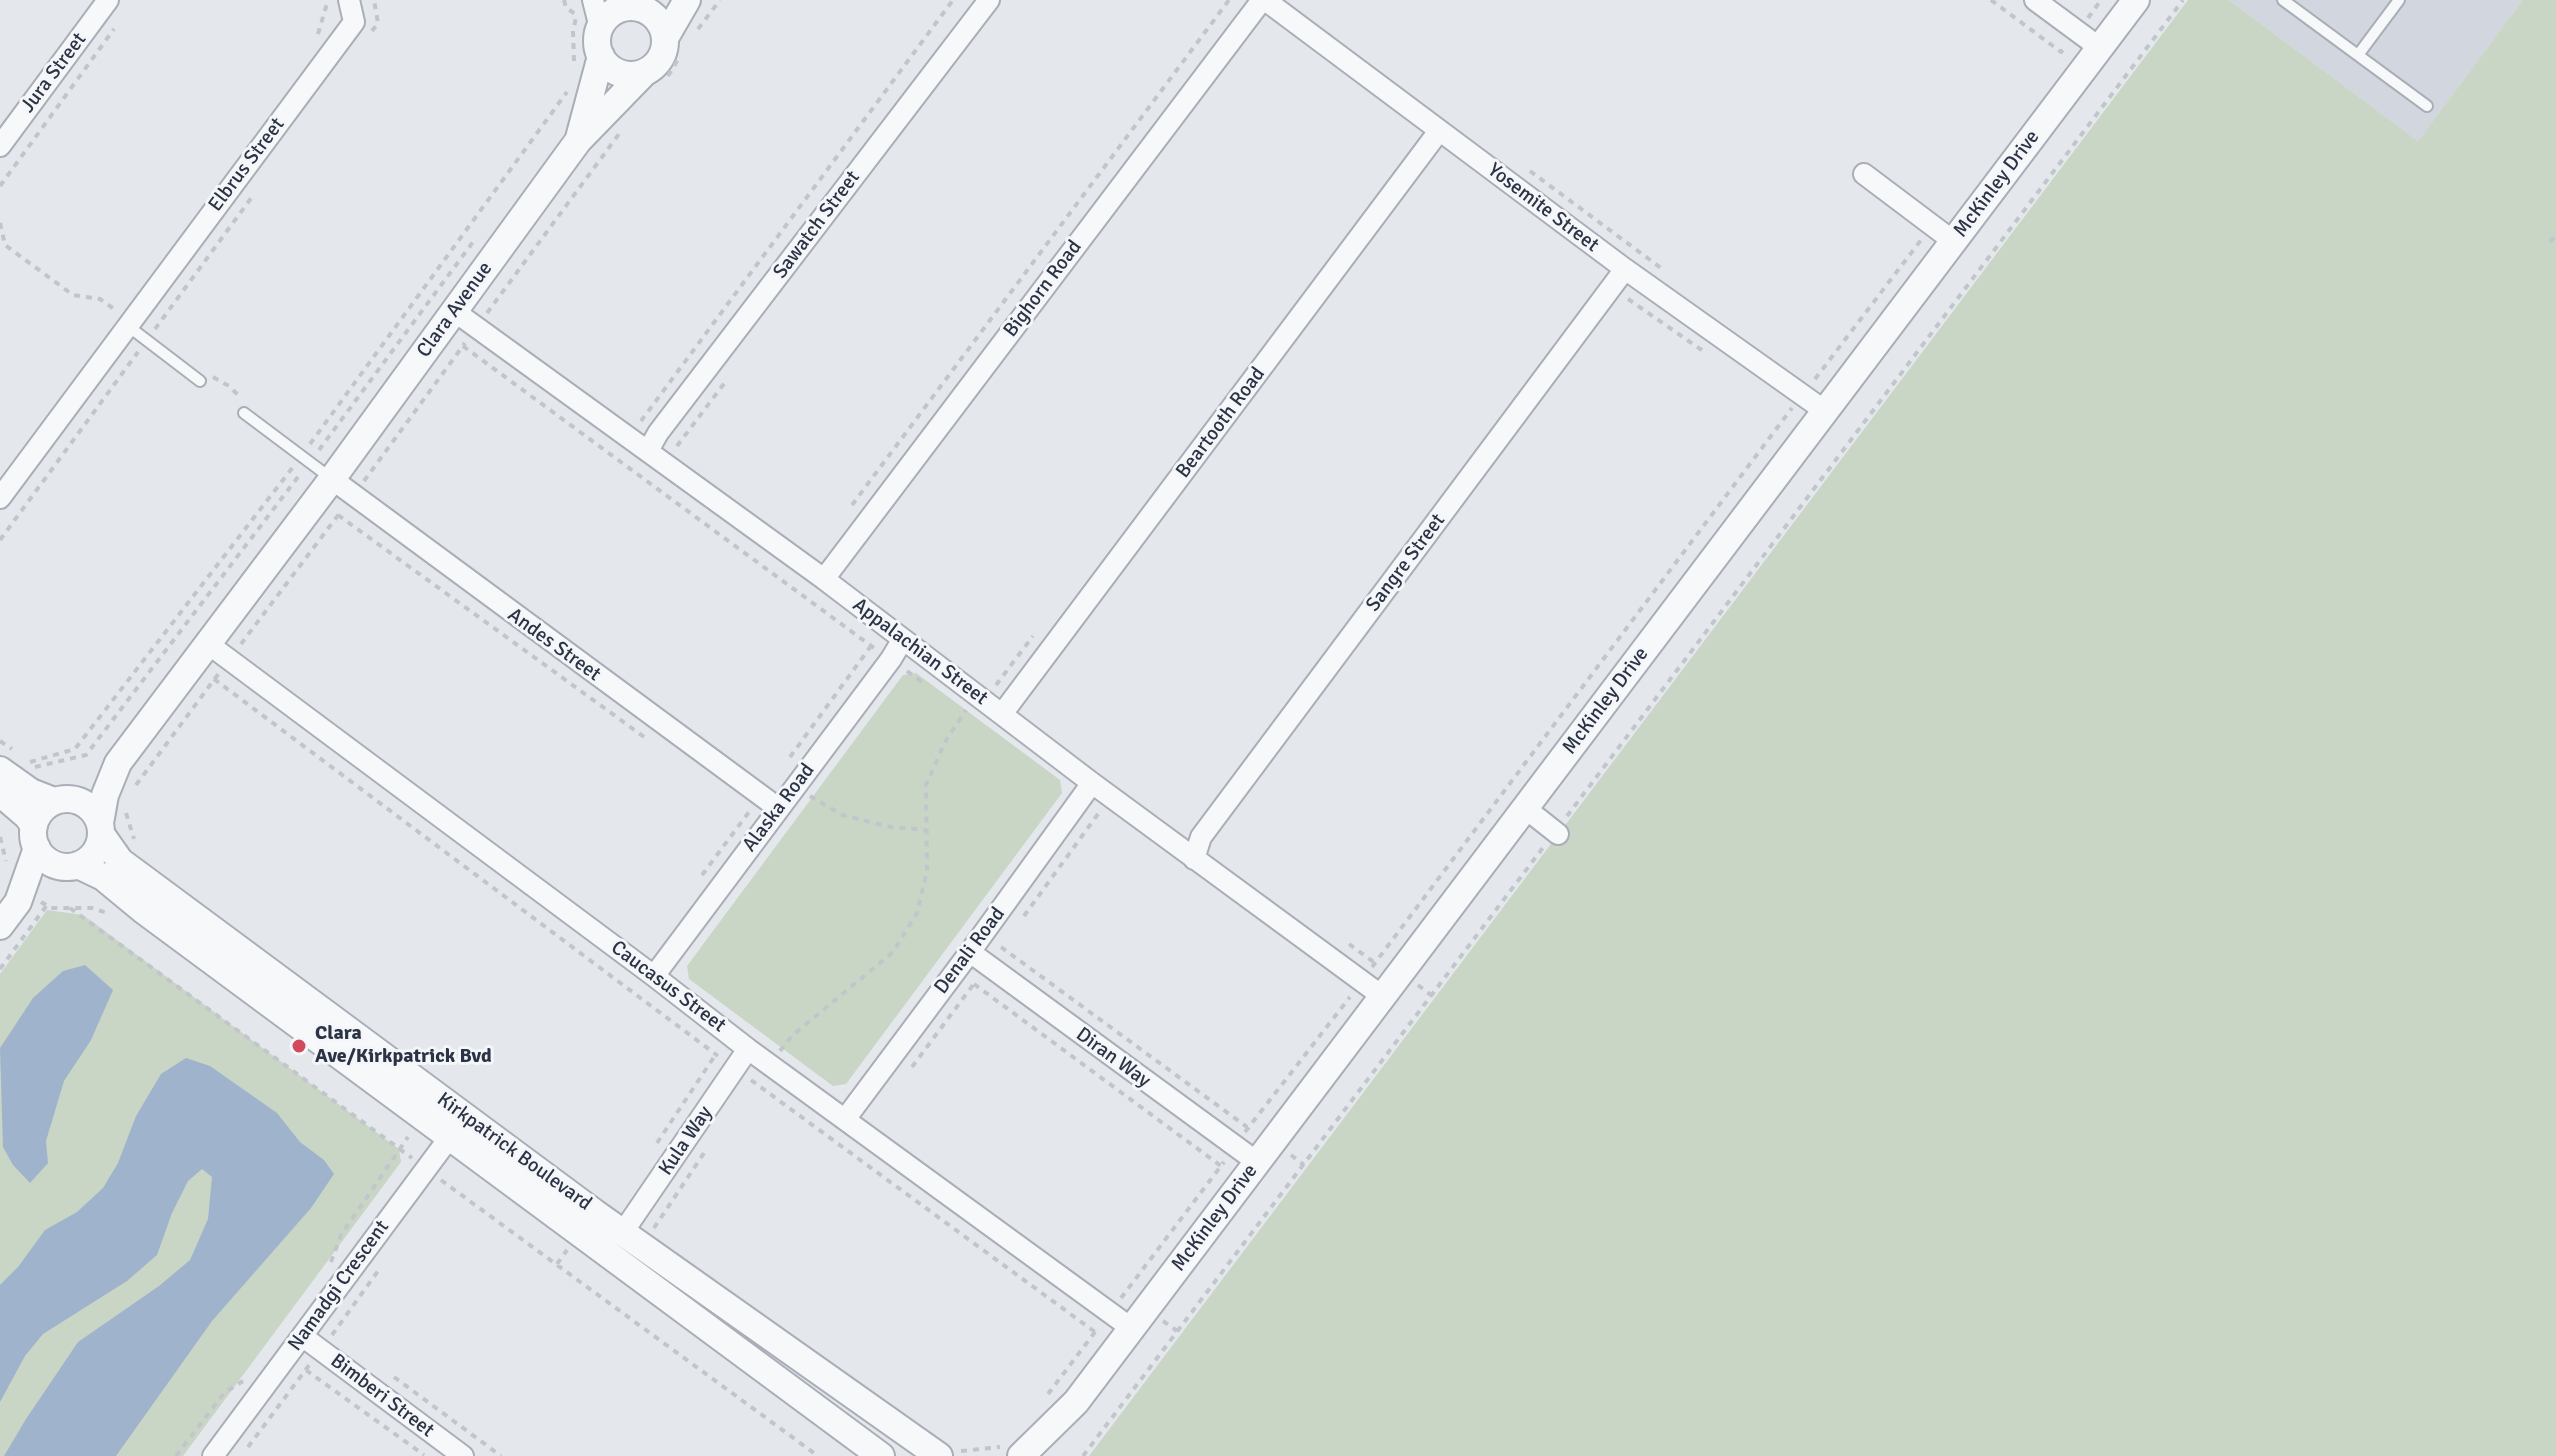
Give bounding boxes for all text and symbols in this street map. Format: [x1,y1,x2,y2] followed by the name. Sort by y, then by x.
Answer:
[16,28,92,118] street label: Jura Street
[204,113,290,217] street label: Elbrus Street
[1949,126,2045,242] street label: McKinley Drive
[1483,158,1603,258] street label: Yosemite Street
[769,166,865,284] street label: Sawatch Street
[999,236,1087,342] street label: Bighorn Road
[412,257,498,363] street label: Clara Avenue
[1172,363,1270,483] street label: Beartooth Road
[1361,509,1451,617] street label: Sangre Street
[848,593,992,711] street label: Appalachian Street
[503,603,605,687] street label: Andes Street
[1558,643,1654,759] street label: McKinley Drive
[738,759,820,857] street label: Alaska Road
[930,903,1010,999] street label: Denali Road
[606,936,730,1038] street label: Caucasus Street
[315,1022,492,1069] place label: Clara Ave/Kirkpatrick Bvd
[1071,1023,1155,1093] street label: Diran Way
[290,1037,308,1055] marker: Clara Ave/Kirkpatrick Bvd
[432,1088,596,1216] street label: Kirkpatrick Boulevard
[654,1102,718,1180] street label: Kula Way
[1167,1160,1263,1276] street label: McKinley Drive
[284,1216,394,1356] street label: Namadgi Crescent
[325,1349,439,1443] street label: Bimberi Street

